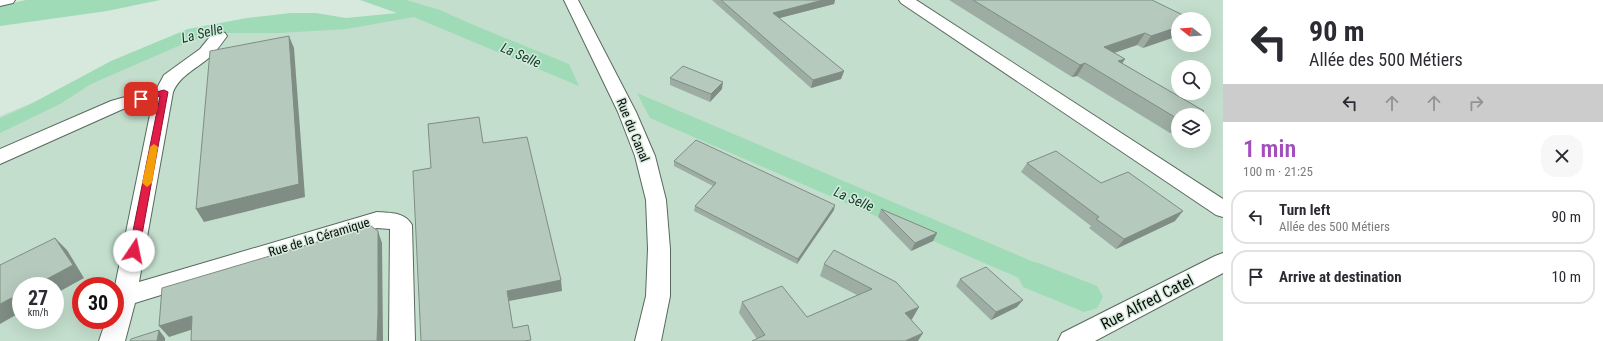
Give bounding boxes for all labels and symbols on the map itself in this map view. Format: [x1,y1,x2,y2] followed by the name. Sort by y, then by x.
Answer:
[1171,12,1211,52] north arrow
[180,20,224,46] water label: La Selle
[498,39,544,71] water label: La Selle
[124,82,158,116] pin
[613,96,653,164] street label: Rue du Canal
[831,183,877,215] water label: La Selle
[267,214,371,260] street label: Rue de la Céramique
[113,230,155,272] position arrow
[1097,270,1197,334] street label: Rue Alfred Catel
[72,277,124,329] speed limit sign: 30

